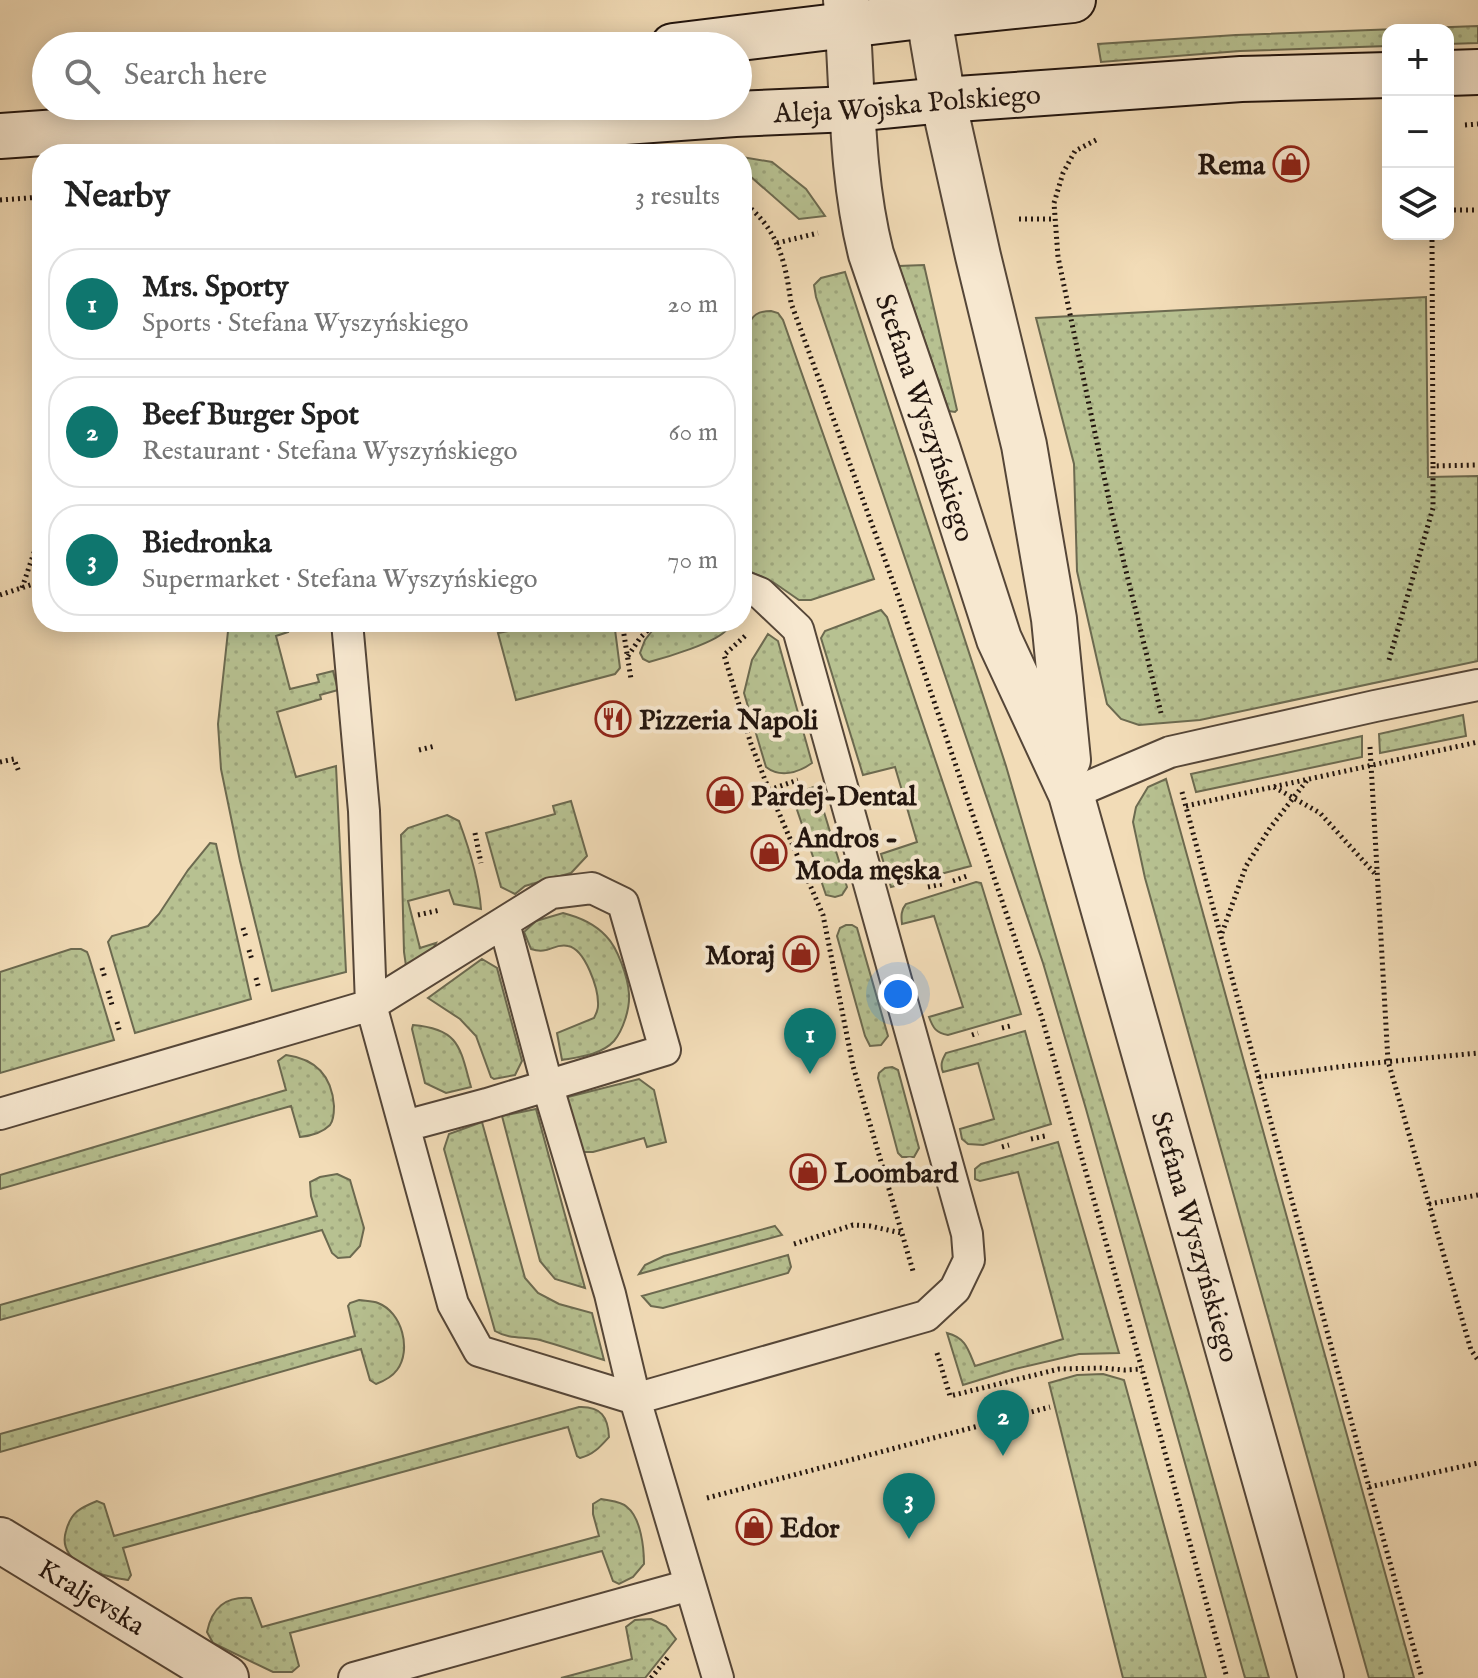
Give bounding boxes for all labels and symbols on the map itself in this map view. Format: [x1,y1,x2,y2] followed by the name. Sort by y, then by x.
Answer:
[772,78,1042,132] street label: Aleja Wojska Polskiego
[1272,145,1310,183] shop icon: Rema
[1197,149,1266,184] place label: Rema
[866,290,981,546] street label: Stefana Wyszyńskiego
[594,700,632,738] restaurant icon: Pizzeria Napoli
[639,704,819,739] place label: Pizzeria Napoli
[706,776,744,814] shop icon: Pardej-Dental
[751,780,918,815] place label: Pardej-Dental
[794,822,941,889] place label: Andros - Moda męska
[750,834,788,872] shop icon: Andros - Moda męska
[782,935,820,973] shop icon: Moraj
[705,939,775,974] place label: Moraj
[878,974,918,1014] your location
[784,1008,836,1074] pin: 1
[1142,1108,1246,1367] street label: Stefana Wyszyńskiego
[789,1153,827,1191] shop icon: Loombard
[834,1157,959,1192] place label: Loombard
[977,1390,1029,1456] pin: 2
[883,1473,935,1539] pin: 3
[735,1508,773,1546] shop icon: Edor
[780,1512,840,1547] place label: Edor
[31,1552,152,1645] street label: Kraljevska

